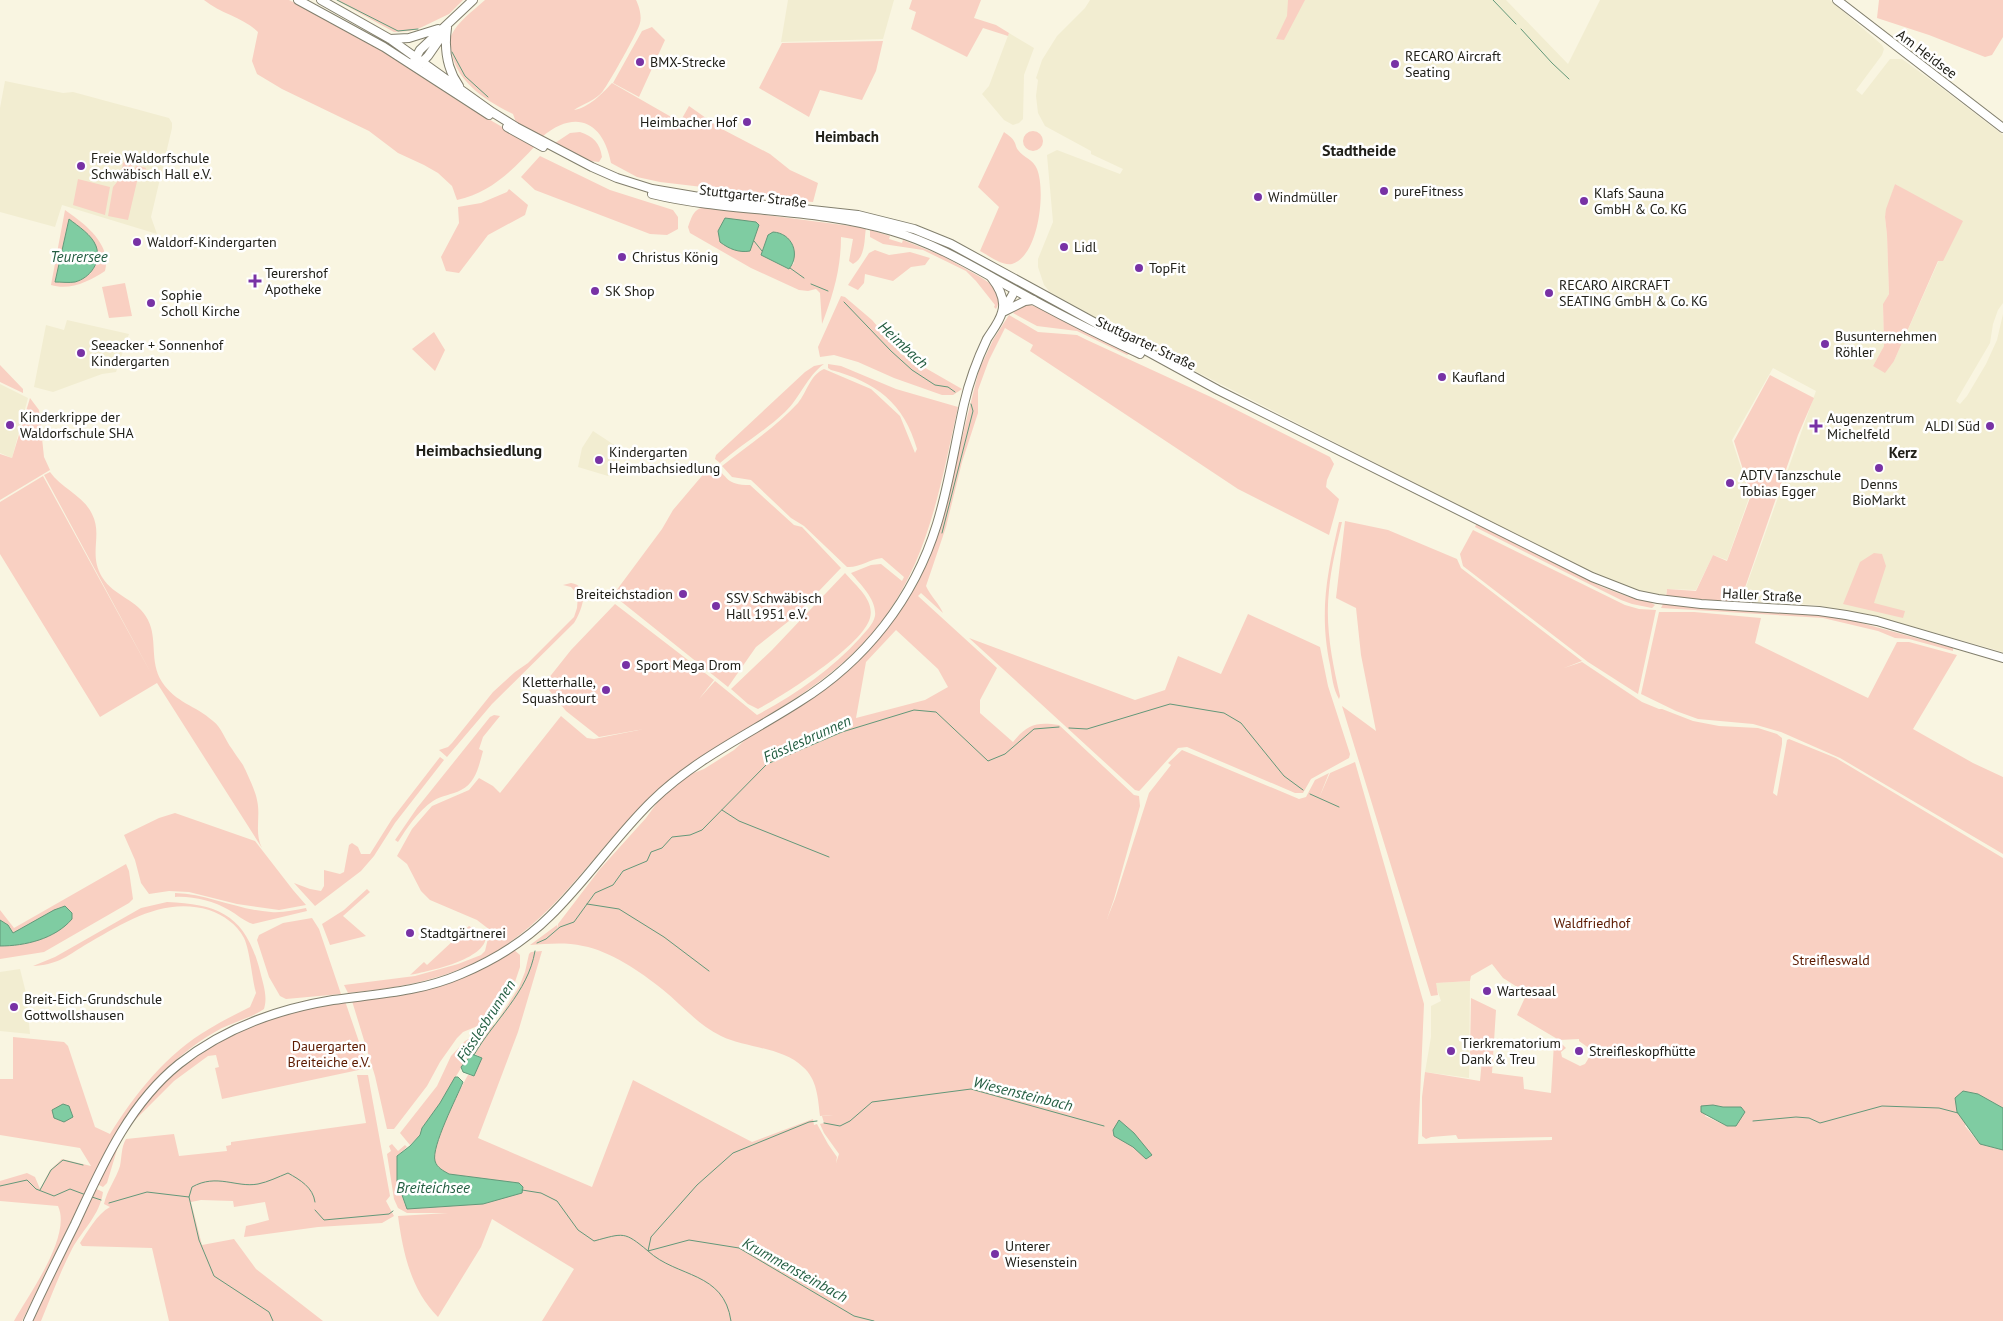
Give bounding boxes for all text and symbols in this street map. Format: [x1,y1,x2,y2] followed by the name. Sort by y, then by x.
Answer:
[1893,25,1961,83] street label: Am Heidsee
[1405,47,1501,81] place label: RECARO Aircraft Seating
[650,53,726,71] place label: BMX-Strecke
[634,56,646,68] marker: BMX-Strecke
[1389,58,1401,70] marker: RECARO Aircraft Seating
[640,113,738,131] place label: Heimbacher Hof
[741,116,753,128] marker: Heimbacher Hof
[815,127,879,146] district label: Heimbach
[1322,140,1396,160] district label: Stadtheide
[91,149,212,183] place label: Freie Waldorfschule Schwäbisch Hall e.V.
[75,160,87,172] marker: Freie Waldorfschule Schwäbisch Hall e.V.
[698,180,808,212] street label: Stuttgarter Straße
[1394,182,1463,200] place label: pureFitness
[1594,184,1687,218] place label: Klafs Sauna GmbH & Co. KG
[1378,185,1390,197] marker: pureFitness
[1268,188,1338,206] place label: Windmüller
[1252,191,1264,203] marker: Windmüller
[1578,195,1590,207] marker: Klafs Sauna GmbH & Co. KG
[147,233,277,251] place label: Waldorf-Kindergarten
[131,236,143,248] marker: Waldorf-Kindergarten
[1074,238,1097,256] place label: Lidl
[1058,241,1070,253] marker: Lidl
[50,247,108,266] water label: Teurersee
[632,248,718,266] place label: Christus König
[616,251,628,263] marker: Christus König
[1149,259,1186,277] place label: TopFit
[1133,262,1145,274] marker: TopFit
[265,264,328,298] place label: Teurershof Apotheke
[249,275,261,287] marker: Teurershof Apotheke
[1559,276,1707,310] place label: RECARO AIRCRAFT SEATING GmbH & Co. KG
[605,282,654,300] place label: SK Shop
[589,285,601,297] marker: SK Shop
[161,286,240,320] place label: Sophie Scholl Kirche
[1543,287,1555,299] marker: RECARO AIRCRAFT SEATING GmbH & Co. KG
[145,297,157,309] marker: Sophie Scholl Kirche
[1093,312,1199,374] street label: Stuttgarter Straße
[874,317,932,372] water label: Heimbach
[1835,327,1937,361] place label: Busunternehmen Röhler
[91,336,224,370] place label: Seeacker + Sonnenhof Kindergarten
[1819,338,1831,350] marker: Busunternehmen Röhler
[75,347,87,359] marker: Seeacker + Sonnenhof Kindergarten
[1452,368,1505,386] place label: Kaufland
[1436,371,1448,383] marker: Kaufland
[20,408,135,442] place label: Kinderkrippe der Waldorfschule SHA
[1827,409,1914,443] place label: Augenzentrum Michelfeld
[1925,417,1980,435] place label: ALDI Süd
[4,419,16,431] marker: Kinderkrippe der Waldorfschule SHA
[1809,419,1823,433] marker: Augenzentrum Michelfeld
[1984,420,1996,432] marker: ALDI Süd
[416,440,542,460] district label: Heimbachsiedlung
[609,443,720,477] place label: Kindergarten Heimbachsiedlung
[1889,443,1917,462] district label: Kerz
[593,454,605,466] marker: Kindergarten Heimbachsiedlung
[1873,462,1885,474] marker: Denns BioMarkt
[1740,466,1841,500] place label: ADTV Tanzschule Tobias Egger
[1852,475,1906,509] place label: Denns BioMarkt
[1724,477,1736,489] marker: ADTV Tanzschule Tobias Egger
[1722,584,1802,606] street label: Haller Straße
[576,585,673,603] place label: Breiteichstadion
[677,588,689,600] marker: Breiteichstadion
[726,589,822,623] place label: SSV Schwäbisch Hall 1951 e.V.
[710,600,722,612] marker: SSV Schwäbisch Hall 1951 e.V.
[636,656,741,674] place label: Sport Mega Drom
[620,659,632,671] marker: Sport Mega Drom
[522,673,596,707] place label: Kletterhalle, Squashcourt
[600,684,612,696] marker: Kletterhalle, Squashcourt
[760,711,854,766] water label: Fässlesbrunnen
[1554,914,1631,932] park label: Waldfriedhof
[420,924,506,942] place label: Stadtgärtnerei
[404,927,416,939] marker: Stadtgärtnerei
[1792,951,1870,969] park label: Streifleswald
[452,976,519,1065] water label: Fässlesbrunnen
[1497,982,1556,1000] place label: Wartesaal
[1481,985,1493,997] marker: Wartesaal
[24,990,162,1024] place label: Breit-Eich-Grundschule Gottwollshausen
[8,1001,20,1013] marker: Breit-Eich-Grundschule Gottwollshausen
[1461,1034,1561,1068] place label: Tierkrematorium Dank & Treu
[287,1037,371,1071] park label: Dauergarten Breiteiche e.V.
[1589,1042,1696,1060] place label: Streifleskopfhütte
[1445,1045,1457,1057] marker: Tierkrematorium Dank & Treu
[1573,1045,1585,1057] marker: Streifleskopfhütte
[971,1072,1075,1115] water label: Wiesensteinbach
[396,1178,470,1197] water label: Breiteichsee
[739,1233,851,1306] water label: Krummensteinbach
[1005,1237,1077,1271] place label: Unterer Wiesenstein
[989,1248,1001,1260] marker: Unterer Wiesenstein

